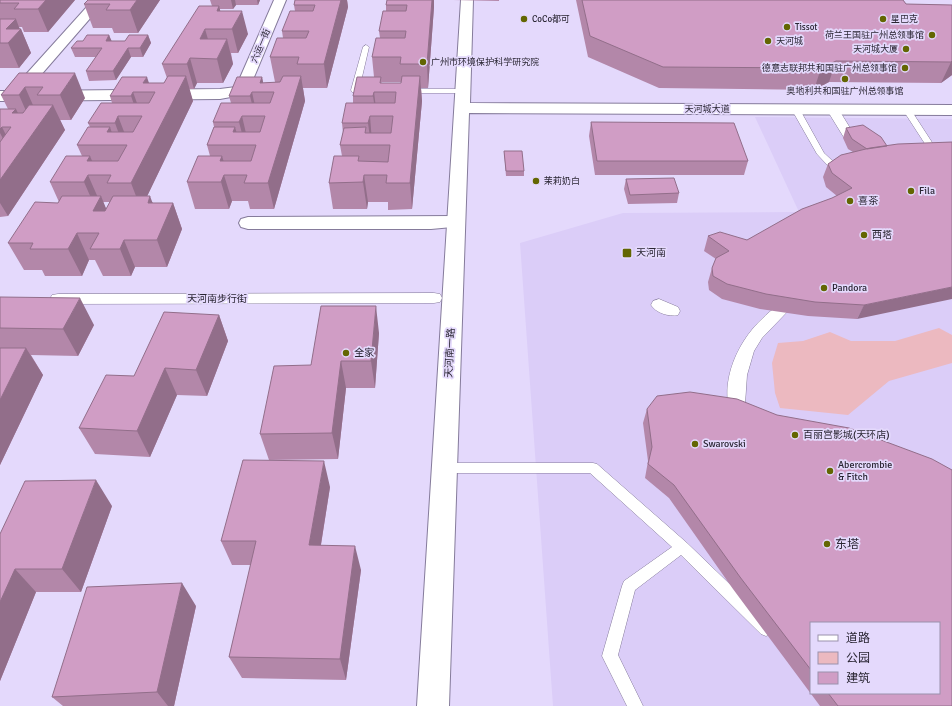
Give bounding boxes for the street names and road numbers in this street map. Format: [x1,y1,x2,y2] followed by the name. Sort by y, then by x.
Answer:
[249,27,273,65] street label: 六运一街
[684,104,730,115] street label: 天河城大道
[187,293,247,305] street label: 天河南步行街
[443,328,457,378] street label: 天河南一路

